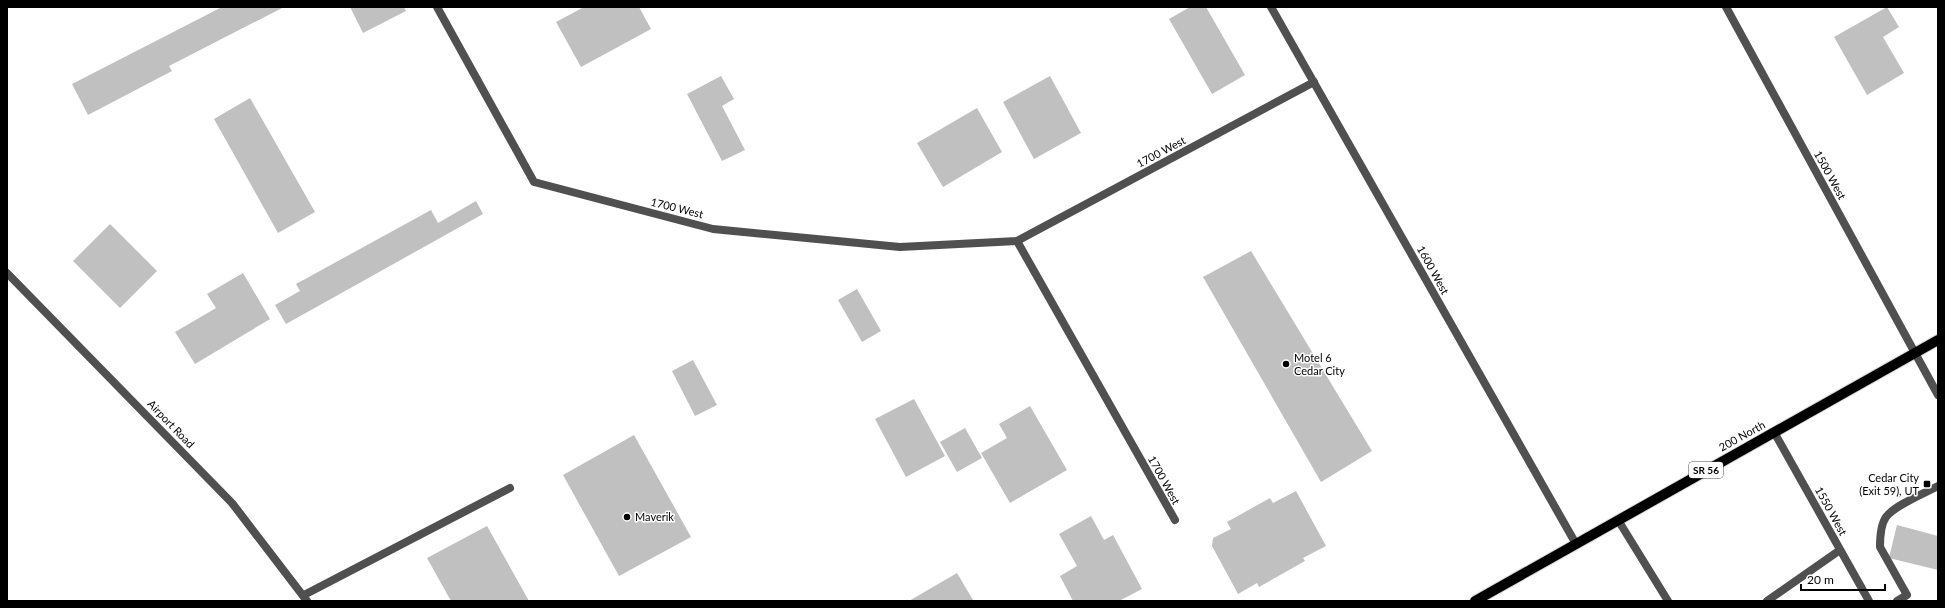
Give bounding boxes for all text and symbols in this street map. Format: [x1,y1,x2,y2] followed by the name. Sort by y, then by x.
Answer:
[1134,133,1187,170] street label: 1700 West
[1812,148,1849,201] street label: 1500 West
[650,195,705,220] street label: 1700 West
[1415,243,1452,296] street label: 1600 West
[1294,351,1345,377] place label: Motel 6 Cedar City
[1281,359,1291,369] marker: Motel 6 Cedar City
[145,397,197,450] street label: Airport Road
[1717,418,1767,453] street label: 200 North
[1146,453,1183,506] street label: 1700 West
[1689,462,1723,478] road number: SR 56
[1859,471,1920,497] place label: Cedar City (Exit 59), UT
[1922,479,1932,489] marker: Cedar City (Exit 59), UT
[1813,484,1850,537] street label: 1550 West
[635,510,674,523] place label: Maverik
[622,512,632,522] marker: Maverik
[1801,566,1885,592] scale bar
[1807,572,1834,587] text: 20 m

